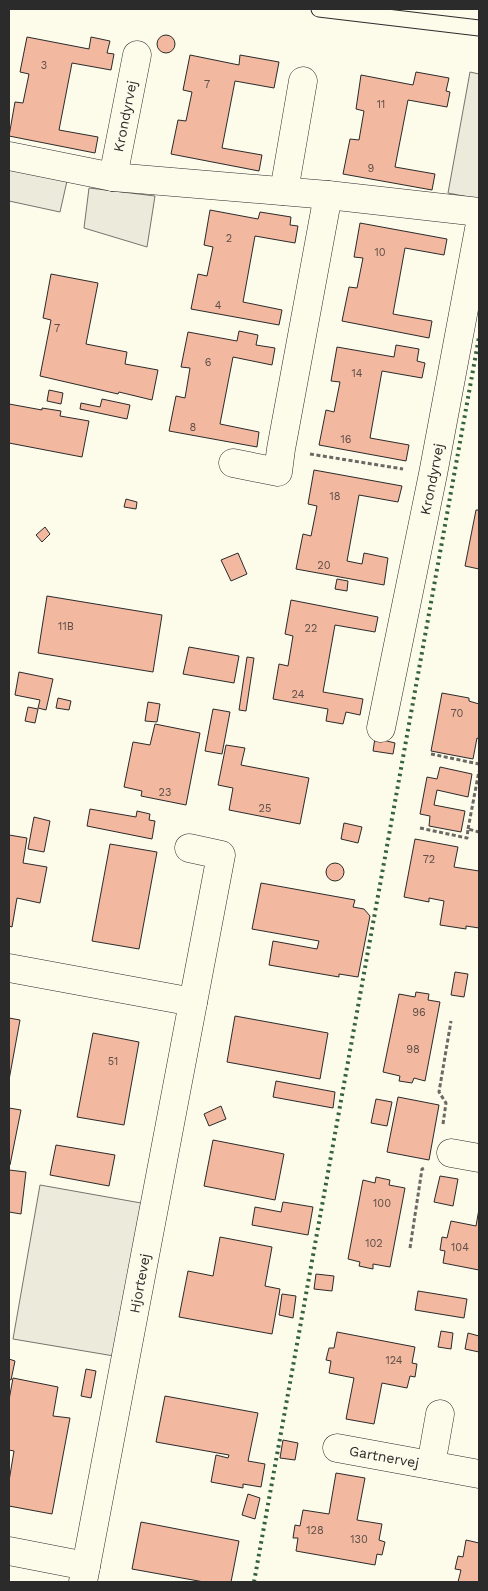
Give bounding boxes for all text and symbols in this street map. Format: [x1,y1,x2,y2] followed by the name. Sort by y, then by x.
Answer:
[41,59,47,72] house number: 3
[204,78,210,91] house number: 7
[110,79,140,153] street label: Krondyrvej
[377,98,385,111] house number: 11
[368,162,375,175] house number: 9
[226,232,232,245] house number: 2
[374,246,386,259] house number: 10
[215,299,222,312] house number: 4
[54,322,60,335] house number: 7
[205,356,212,369] house number: 6
[351,367,363,380] house number: 14
[190,421,197,434] house number: 8
[341,433,352,446] house number: 16
[417,442,447,516] street label: Krondyrvej
[329,490,341,503] house number: 18
[317,559,331,572] house number: 20
[58,620,74,633] house number: 11B
[305,622,317,635] house number: 22
[292,688,305,701] house number: 24
[451,707,464,720] house number: 70
[159,786,171,799] house number: 23
[259,802,271,815] house number: 25
[423,853,435,866] house number: 72
[412,1006,426,1019] house number: 96
[406,1043,420,1056] house number: 98
[108,1055,118,1068] house number: 51
[373,1197,391,1210] house number: 100
[365,1237,383,1250] house number: 102
[451,1241,469,1254] house number: 104
[126,1252,153,1315] street label: Hjortevej
[385,1354,403,1367] house number: 124
[348,1442,420,1471] street label: Gartnervej
[306,1524,324,1537] house number: 128
[350,1533,368,1546] house number: 130

